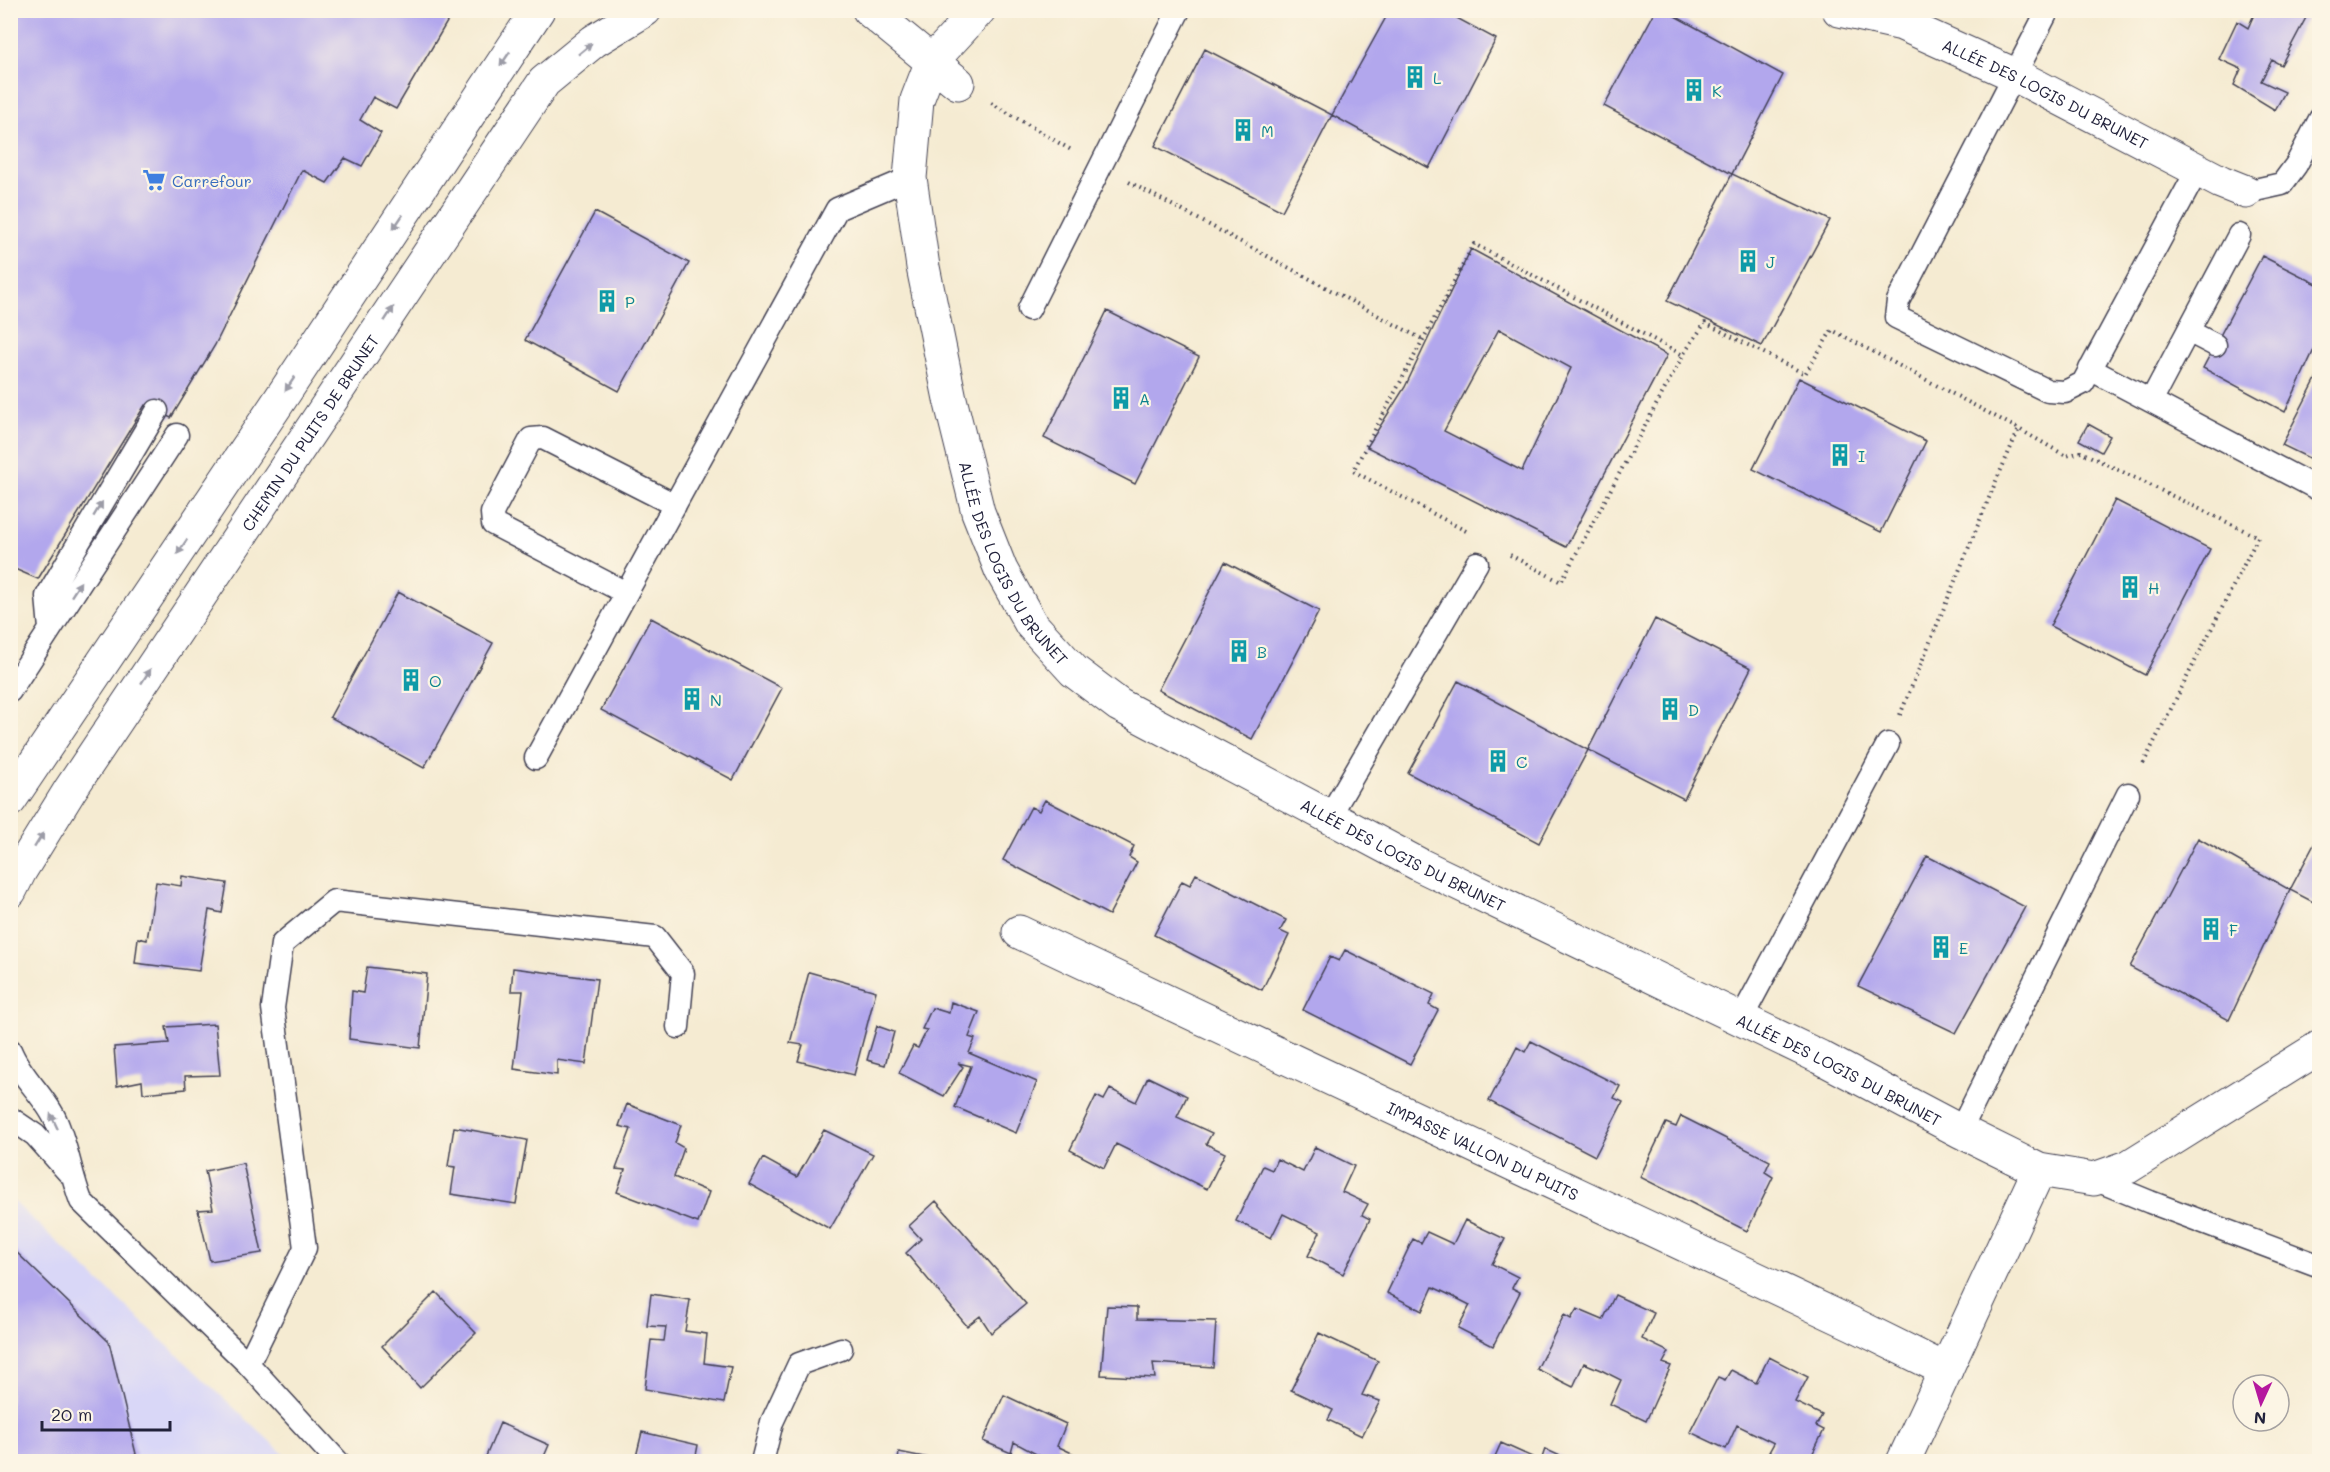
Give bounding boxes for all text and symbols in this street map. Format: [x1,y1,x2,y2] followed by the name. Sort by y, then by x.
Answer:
[1939,33,2152,153] street label: ALLÉE DES LOGIS DU BRUNET
[577,43,592,56] one-way arrow
[500,51,511,68] one-way arrow
[1402,64,1428,90] building icon: L
[1433,67,1442,88] place label: L
[1681,77,1707,103] building icon: K
[1712,80,1722,101] place label: K
[1230,117,1256,143] building icon: M
[1261,120,1274,141] place label: M
[141,167,167,193] supermarket icon: Carrefour
[172,170,252,191] place label: Carrefour
[392,214,403,230] one-way arrow
[1735,248,1761,274] building icon: J
[1766,251,1775,272] place label: J
[594,288,620,314] building icon: P
[625,291,635,312] place label: P
[384,305,395,322] one-way arrow
[236,330,383,535] street label: CHEMIN DU PUITS DE BRUNET
[284,376,296,392] one-way arrow
[1108,385,1134,411] building icon: A
[1139,388,1150,409] place label: A
[1827,442,1853,468] building icon: I
[1858,445,1865,466] place label: I
[955,459,1073,669] street label: ALLÉE DES LOGIS DU BRUNET
[93,501,104,517] one-way arrow
[176,538,187,555] one-way arrow
[2117,574,2143,600] building icon: H
[2148,577,2159,598] place label: H
[71,580,82,597] one-way arrow
[1226,638,1252,664] building icon: B
[1257,641,1267,662] place label: B
[398,667,424,693] building icon: O
[140,668,151,685] one-way arrow
[429,670,442,691] place label: O
[679,686,705,712] building icon: N
[710,689,722,710] place label: N
[1657,696,1683,722] building icon: D
[1688,699,1699,720] place label: D
[1485,748,1511,774] building icon: C
[1516,751,1527,772] place label: C
[1297,793,1509,915] street label: ALLÉE DES LOGIS DU BRUNET
[34,832,45,848] one-way arrow
[2198,916,2224,942] building icon: F
[2229,919,2238,940] place label: F
[1928,934,1954,960] building icon: E
[1959,937,1968,958] place label: E
[1733,1008,1945,1130] street label: ALLÉE DES LOGIS DU BRUNET
[1384,1096,1582,1204] street label: IMPASSE VALLON DU PUITS
[50,1112,59,1129] one-way arrow
[2231,1373,2291,1433] north arrow
[42,1394,170,1432] scale bar
[51,1402,92,1426] text: 20 m
[2253,1408,2267,1429] text: N

